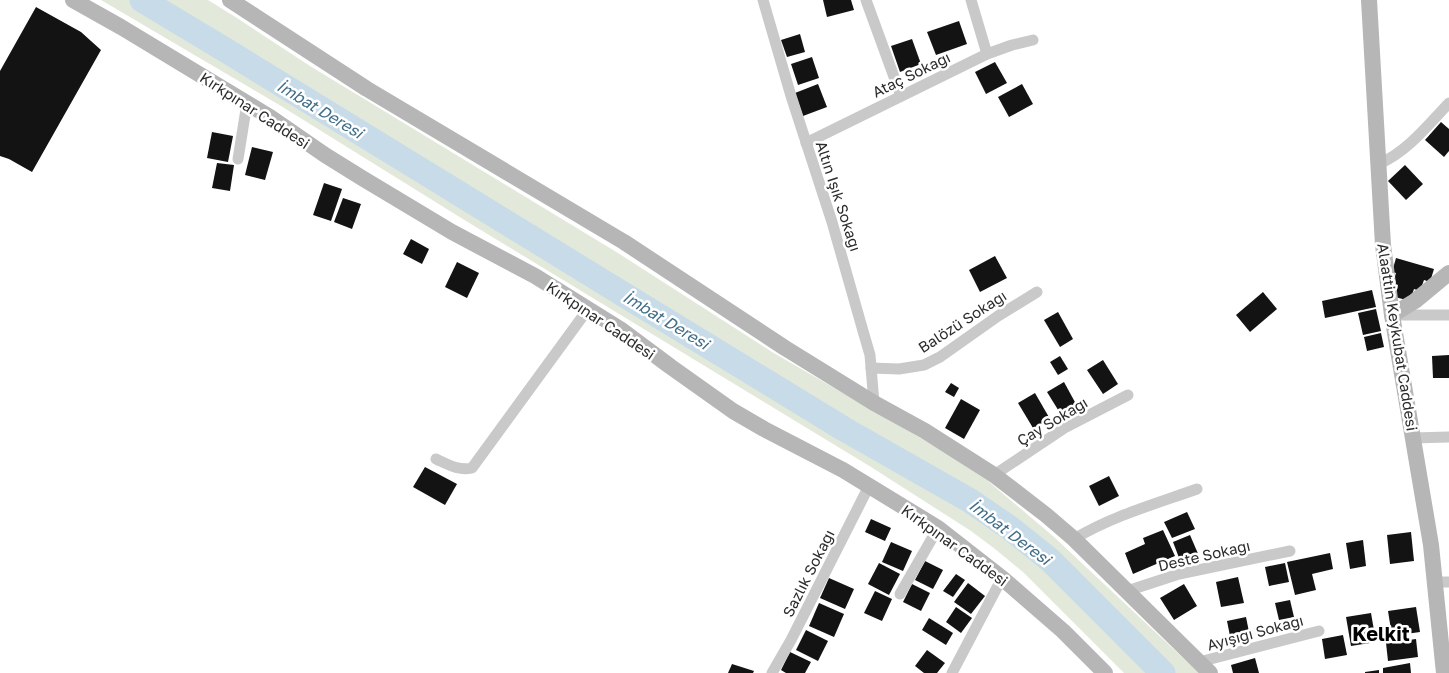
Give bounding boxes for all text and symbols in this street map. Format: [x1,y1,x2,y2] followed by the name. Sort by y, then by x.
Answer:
[869,47,953,101] street label: Ataç Sokağı
[197,68,313,152] street label: Kırkpınar Caddesi
[273,75,368,143] water label: İmbat Deresi
[813,139,865,253] street label: Altın Işık Sokağı
[1374,242,1422,432] street label: Alaattin Keykubat Caddesi
[543,277,659,363] street label: Kırkpınar Caddesi
[619,286,714,354] water label: İmbat Deresi
[915,286,1009,356] street label: Balözü Sokağı
[1013,393,1091,449] street label: Çay Sokağı
[965,495,1056,570] water label: İmbat Deresi
[898,500,1012,590] street label: Kırkpınar Caddesi
[778,526,838,620] street label: Sazlık Sokağı
[1156,536,1252,574] street label: Deste Sokağı
[1205,610,1305,654] street label: Ayışığı Sokağı
[1352,621,1410,645] district label: Kelkit

